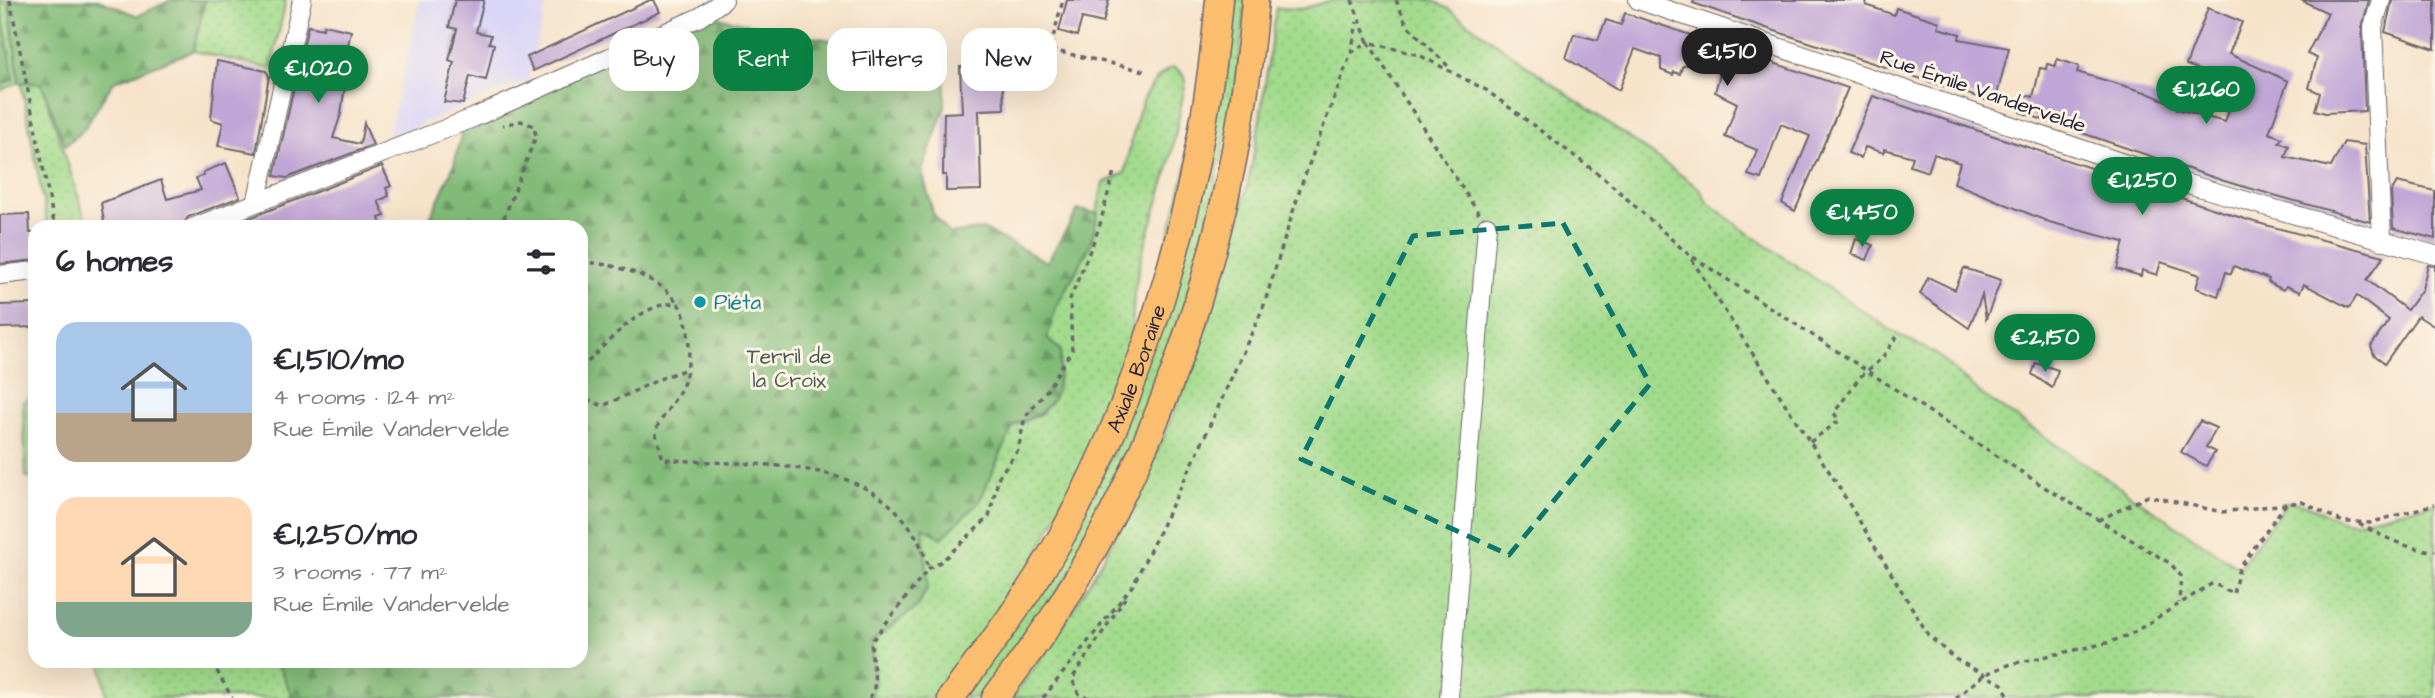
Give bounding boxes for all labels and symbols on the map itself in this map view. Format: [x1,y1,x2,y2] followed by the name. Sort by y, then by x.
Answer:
[1670,28,1784,88] pin: €1,510
[1876,43,2090,140] street label: Rue Émile Vandervelde
[261,46,375,105] pin: €1,020
[2149,66,2263,126] pin: €1,260
[2085,158,2199,217] pin: €1,250
[1805,190,1919,249] pin: €1,450
[714,288,761,317] place label: Piéta
[692,294,708,310] marker: Piéta
[1100,301,1173,437] street label: Axiale Boraine
[1988,314,2102,374] pin: €2,150
[747,342,831,395] park label: Terril de la Croix

